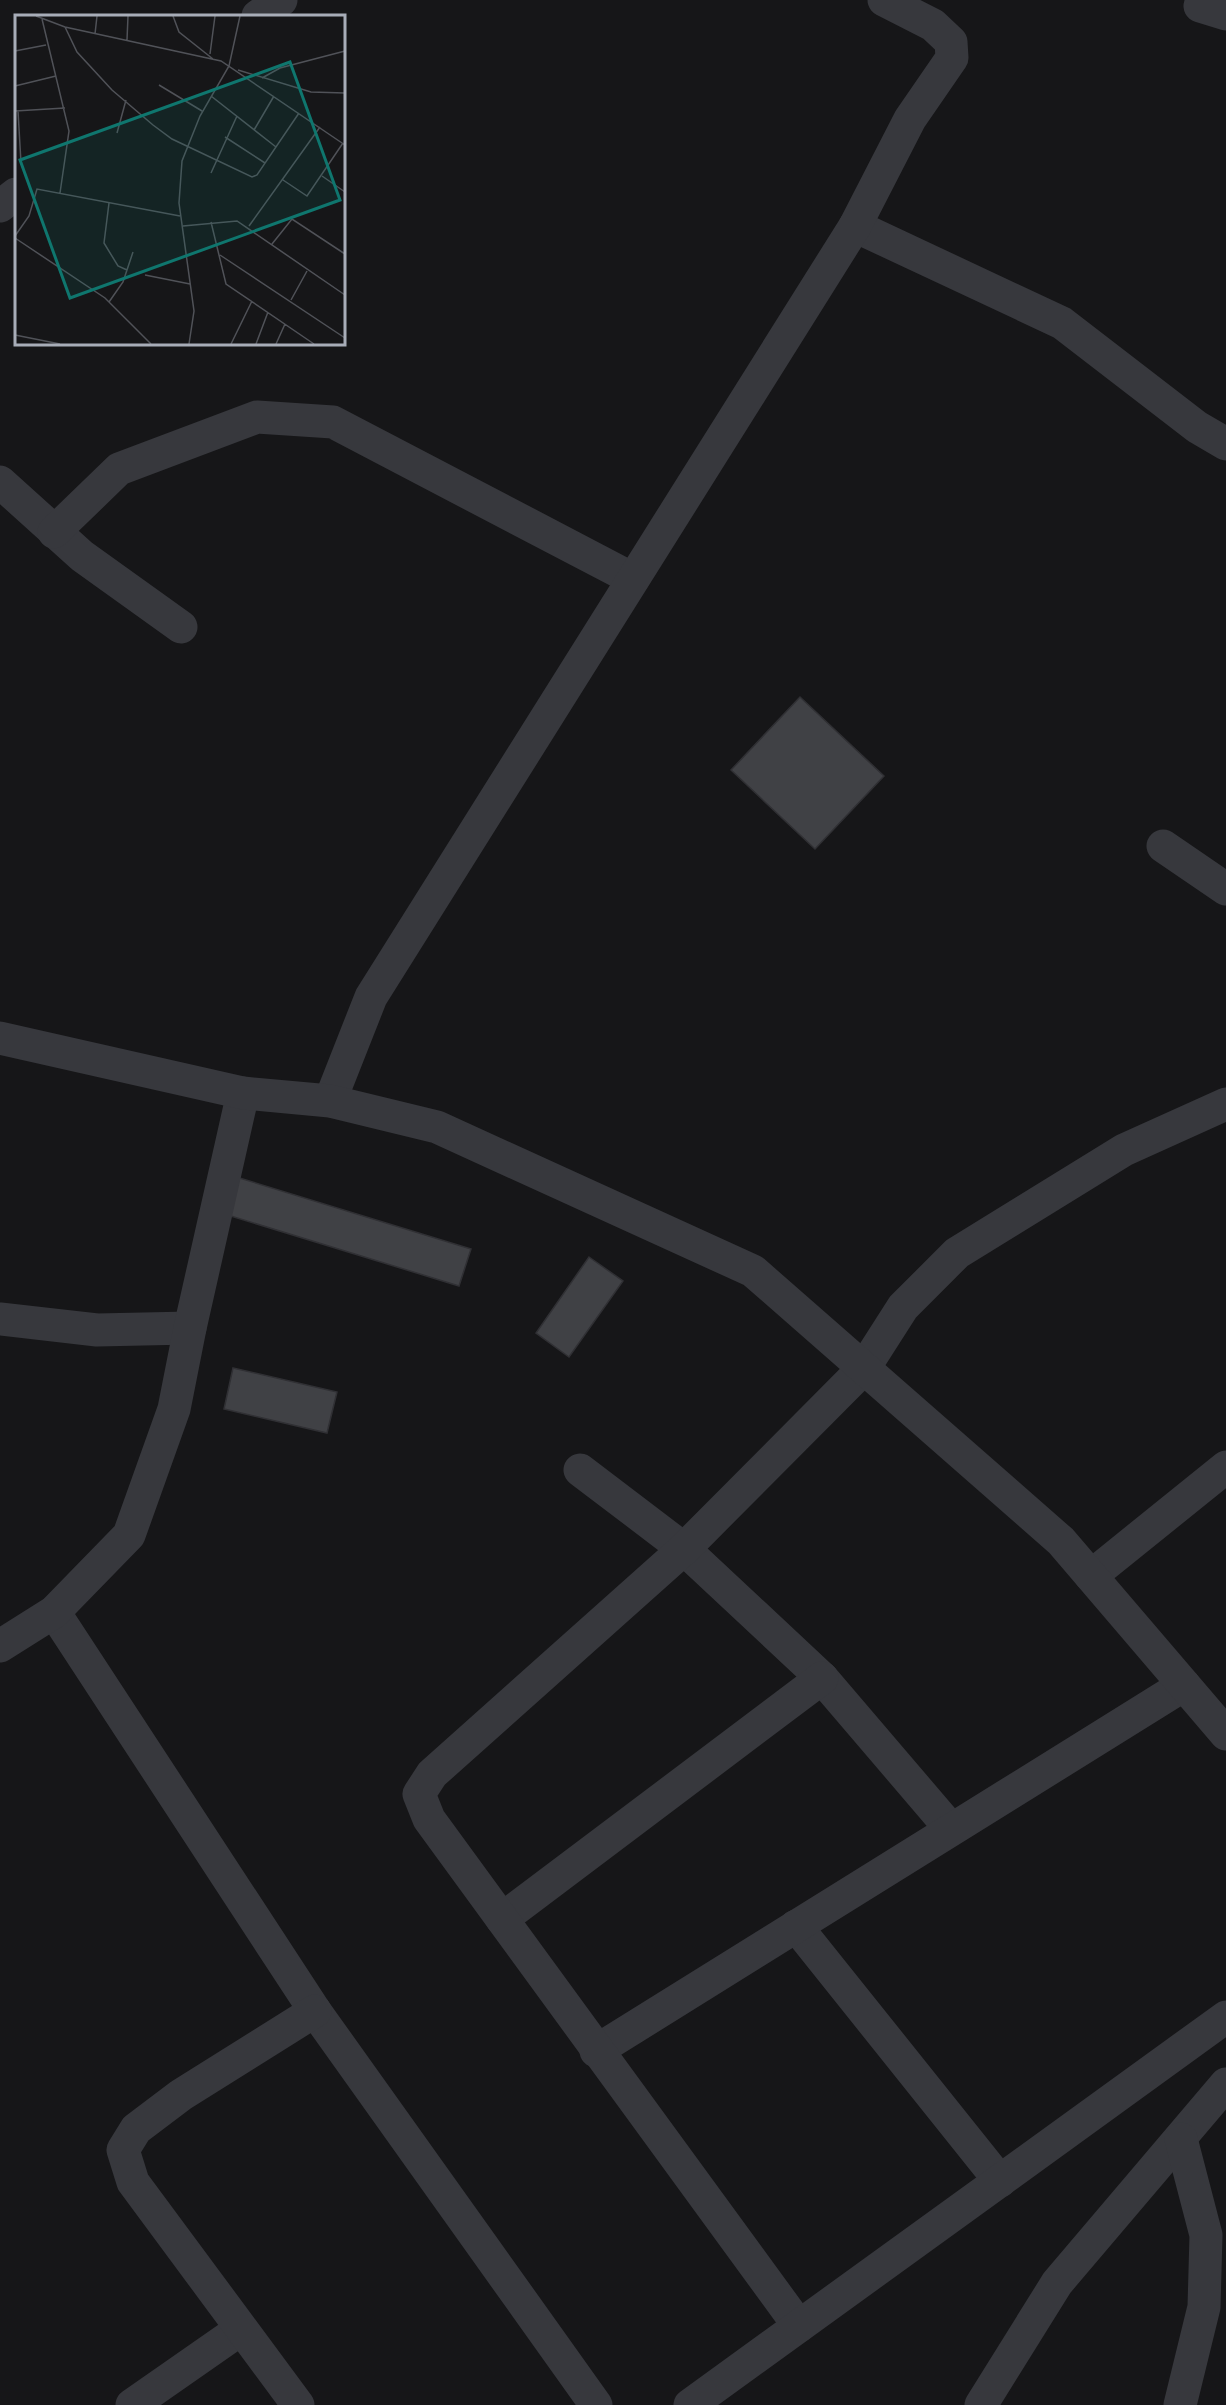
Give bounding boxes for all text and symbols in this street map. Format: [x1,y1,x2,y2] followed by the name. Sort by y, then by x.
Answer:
[15,15,345,345] inset map

